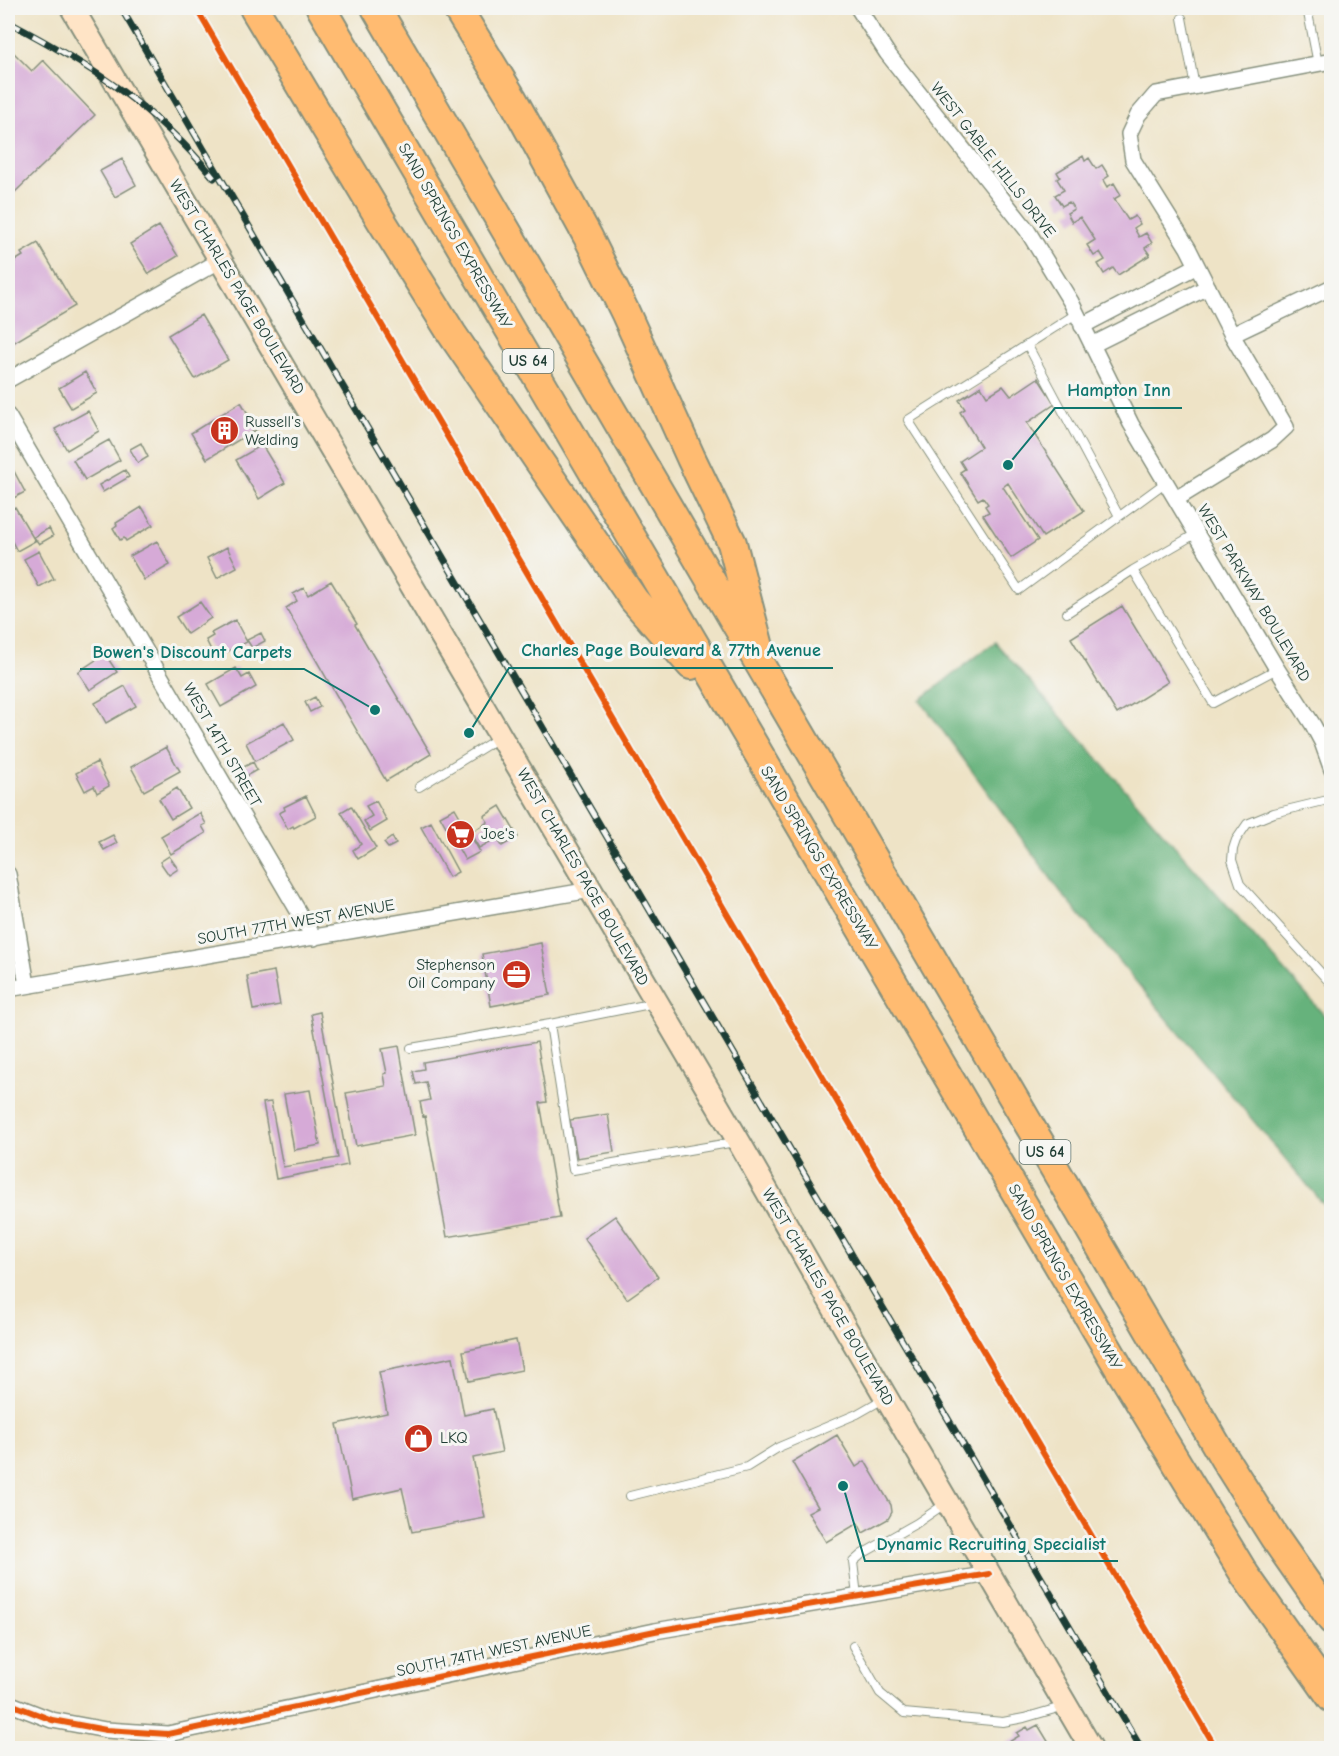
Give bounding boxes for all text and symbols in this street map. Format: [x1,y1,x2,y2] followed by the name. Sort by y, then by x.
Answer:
[927,79,1059,241] street label: WEST GABLE HILLS DRIVE
[394,140,516,332] street label: SAND SPRINGS EXPRESSWAY
[166,176,308,398] street label: WEST CHARLES PAGE BOULEVARD
[502,349,554,373] road number: US 64
[1055,372,1182,408] callout: Hampton Inn
[1067,380,1171,401] text: Hampton Inn
[245,413,301,449] place label: Russell's Welding
[208,415,240,447] building icon: Russell's Welding
[1194,501,1314,685] street label: WEST PARKWAY BOULEVARD
[509,632,833,668] callout: Charles Page Boulevard & 77th Avenue
[80,633,304,669] callout: Bowen's Discount Carpets
[521,640,821,661] text: Charles Page Boulevard & 77th Avenue
[92,642,292,663] text: Bowen's Discount Carpets
[179,680,265,811] street label: WEST 14TH STREET
[757,763,881,954] street label: SAND SPRINGS EXPRESSWAY
[513,765,653,989] street label: WEST CHARLES PAGE BOULEVARD
[444,818,476,850] supermarket icon: Joe's
[481,825,515,843] place label: Joe's
[196,896,396,948] street label: SOUTH 77TH WEST AVENUE
[408,956,496,992] place label: Stephenson Oil Company
[500,958,532,990] office icon: Stephenson Oil Company
[1020,1140,1070,1164] road number: US 64
[1004,1181,1126,1373] street label: SAND SPRINGS EXPRESSWAY
[758,1185,898,1409] street label: WEST CHARLES PAGE BOULEVARD
[403,1422,435,1454] shop icon: LKQ
[440,1429,468,1447] place label: LKQ
[865,1525,1118,1561] callout: Dynamic Recruiting Specialist
[876,1534,1107,1555] text: Dynamic Recruiting Specialist
[395,1621,593,1680] street label: SOUTH 74TH WEST AVENUE

